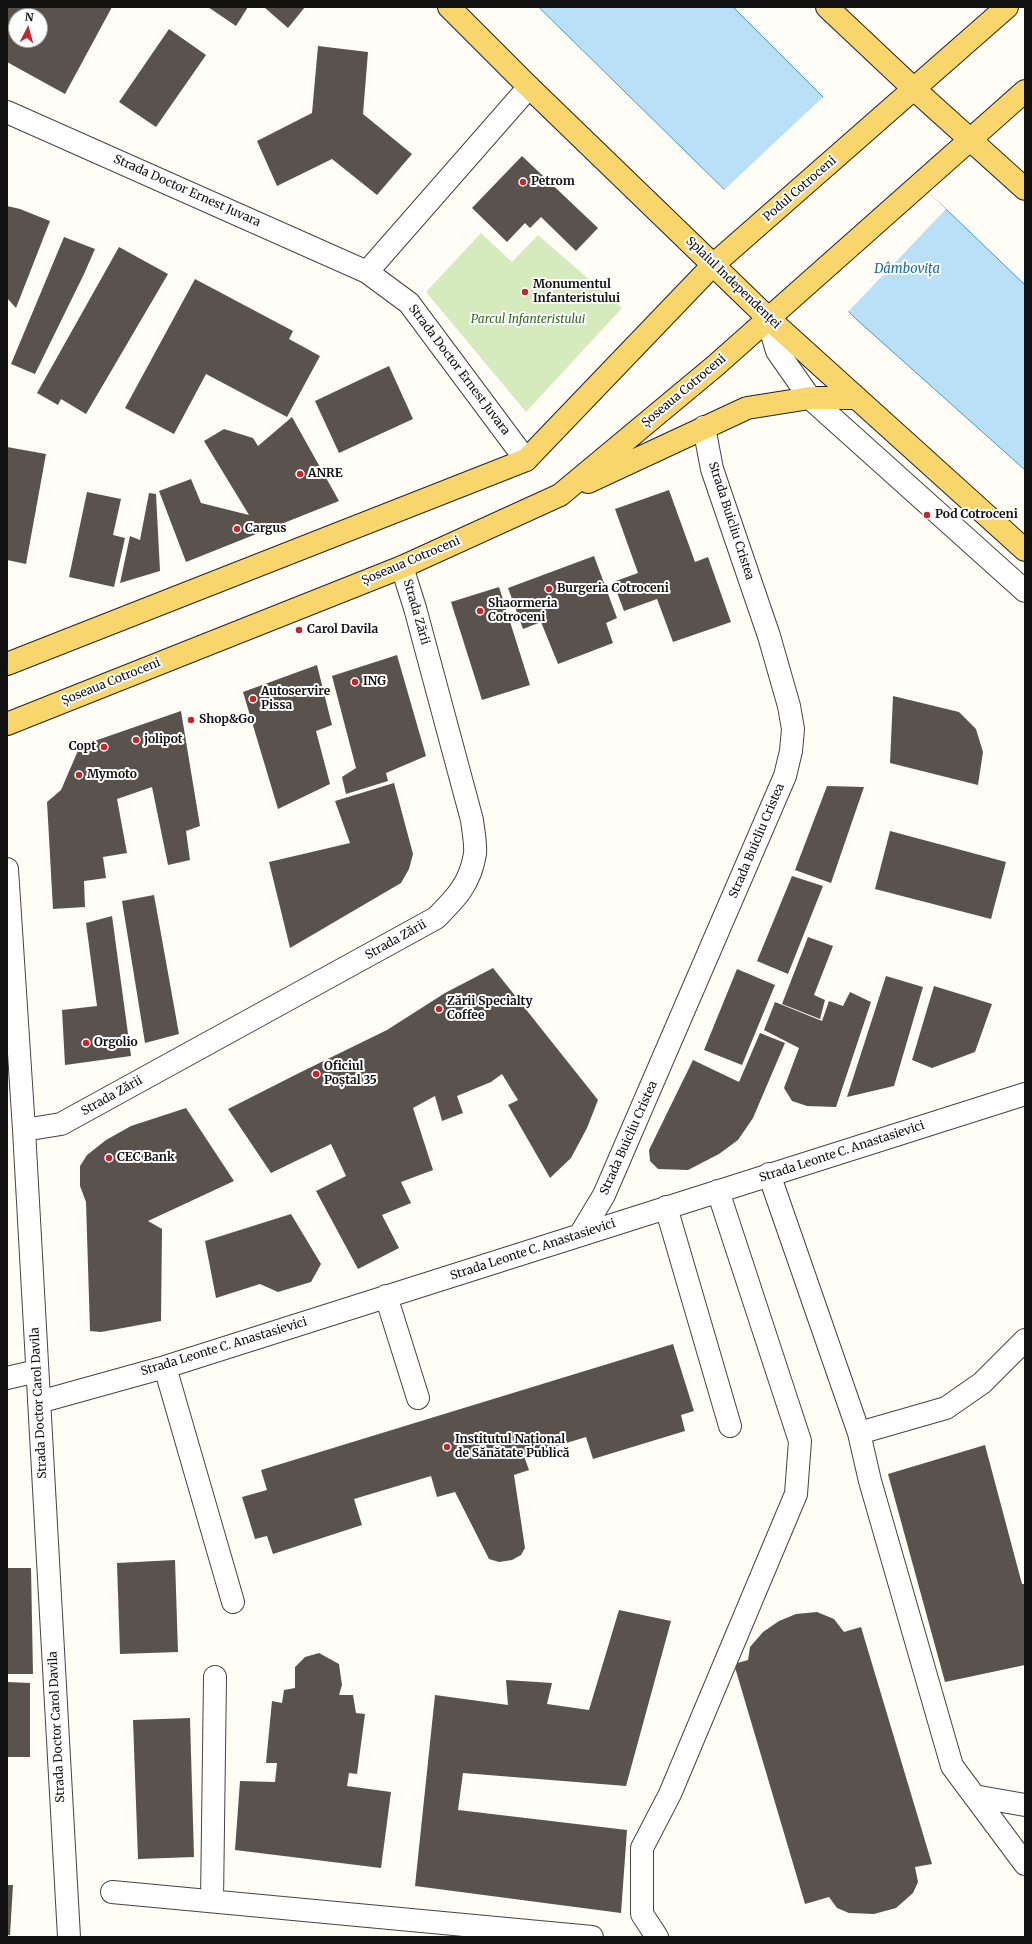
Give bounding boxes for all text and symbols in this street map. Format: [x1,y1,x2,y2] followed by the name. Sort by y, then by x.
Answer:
[8,8,48,48] north arrow
[24,10,34,24] text: N
[111,152,263,230] street label: Strada Doctor Ernest Juvara
[761,153,839,225] street label: Podul Cotroceni
[531,175,575,189] place label: Petrom
[518,177,528,187] marker: Petrom
[683,234,783,332] street label: Splaiul Independenței
[874,261,940,277] water label: Dâmbovița
[533,278,620,306] place label: Monumentul Infanteristului
[520,287,530,297] marker: Monumentul Infanteristului
[405,302,513,438] street label: Strada Doctor Ernest Juvara
[471,313,585,327] park label: Parcul Infanteristului
[639,352,729,430] street label: Șoseaua Cotroceni
[705,460,757,582] street label: Strada Buicliu Cristea
[308,467,343,481] place label: ANRE
[295,469,305,479] marker: ANRE
[935,508,1018,522] place label: Pod Cotroceni
[922,510,932,520] marker: Pod Cotroceni
[245,522,286,536] place label: Cargus
[232,524,242,534] marker: Cargus
[360,534,462,588] street label: Șoseaua Cotroceni
[400,577,432,647] street label: Strada Zării
[557,582,669,596] place label: Burgeria Cotroceni
[544,584,554,594] marker: Burgeria Cotroceni
[488,597,558,625] place label: Shaormeria Cotroceni
[475,606,485,616] marker: Shaormeria Cotroceni
[307,623,378,637] place label: Carol Davila
[294,625,304,635] marker: Carol Davila
[59,656,163,708] street label: Șoseaua Cotroceni
[363,675,386,689] place label: ING
[350,677,360,687] marker: ING
[261,685,330,713] place label: Autoservire Pissa
[248,694,258,704] marker: Autoservire Pissa
[199,713,254,727] place label: Shop&Go
[186,715,196,725] marker: Shop&Go
[144,733,183,747] place label: jolipot
[131,735,141,745] marker: jolipot
[69,740,96,754] place label: Copt
[99,742,109,752] marker: Copt
[87,768,137,782] place label: Mymoto
[74,770,84,780] marker: Mymoto
[726,781,788,901] street label: Strada Buicliu Cristea
[363,917,429,963] street label: Strada Zării
[447,995,533,1023] place label: Zării Specialty Coffee
[434,1004,444,1014] marker: Zării Specialty Coffee
[94,1036,138,1050] place label: Orgolio
[81,1038,91,1048] marker: Orgolio
[324,1060,377,1088] place label: Oficiul Poștal 35
[311,1069,321,1079] marker: Oficiul Poștal 35
[79,1073,145,1119] street label: Strada Zării
[597,1079,661,1197] street label: Strada Buicliu Cristea
[758,1118,926,1186] street label: Strada Leonte C. Anastasievici
[117,1151,175,1165] place label: CEC Bank
[104,1153,114,1163] marker: CEC Bank
[449,1216,617,1284] street label: Strada Leonte C. Anastasievici
[139,1315,309,1379] street label: Strada Leonte C. Anastasievici
[28,1327,50,1479] street label: Strada Doctor Carol Davila
[455,1433,569,1461] place label: Institutul Național de Sănătate Publică
[442,1442,452,1452] marker: Institutul Național de Sănătate Publică
[46,1651,68,1803] street label: Strada Doctor Carol Davila

